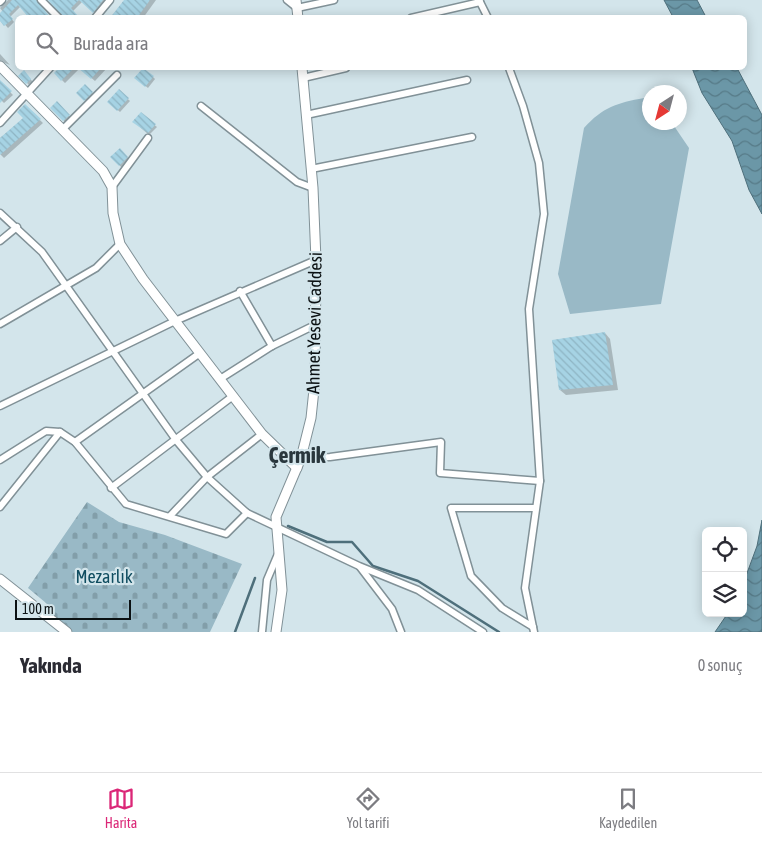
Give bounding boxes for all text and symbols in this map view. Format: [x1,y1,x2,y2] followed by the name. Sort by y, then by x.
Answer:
[15,15,747,70] search box
[33,29,61,57] icon: search
[73,32,149,54] text: Burada ara
[642,85,687,130] north arrow
[302,252,326,394] street label: Ahmet Yesevi Caddesi
[269,442,326,468] district label: Çermik
[702,527,747,617] map controls
[702,527,747,572] button: locate
[75,566,133,587] park label: Mezarlık
[702,572,747,617] button: layers
[15,597,131,620] scale bar
[22,601,54,617] text: 100 m
[20,653,82,677] text: Yakında
[698,656,742,674] text: 0 sonuç
[105,785,137,831] tab: Harita
[347,785,389,831] tab: Yol tarifi
[599,785,657,831] tab: Kaydedilen

